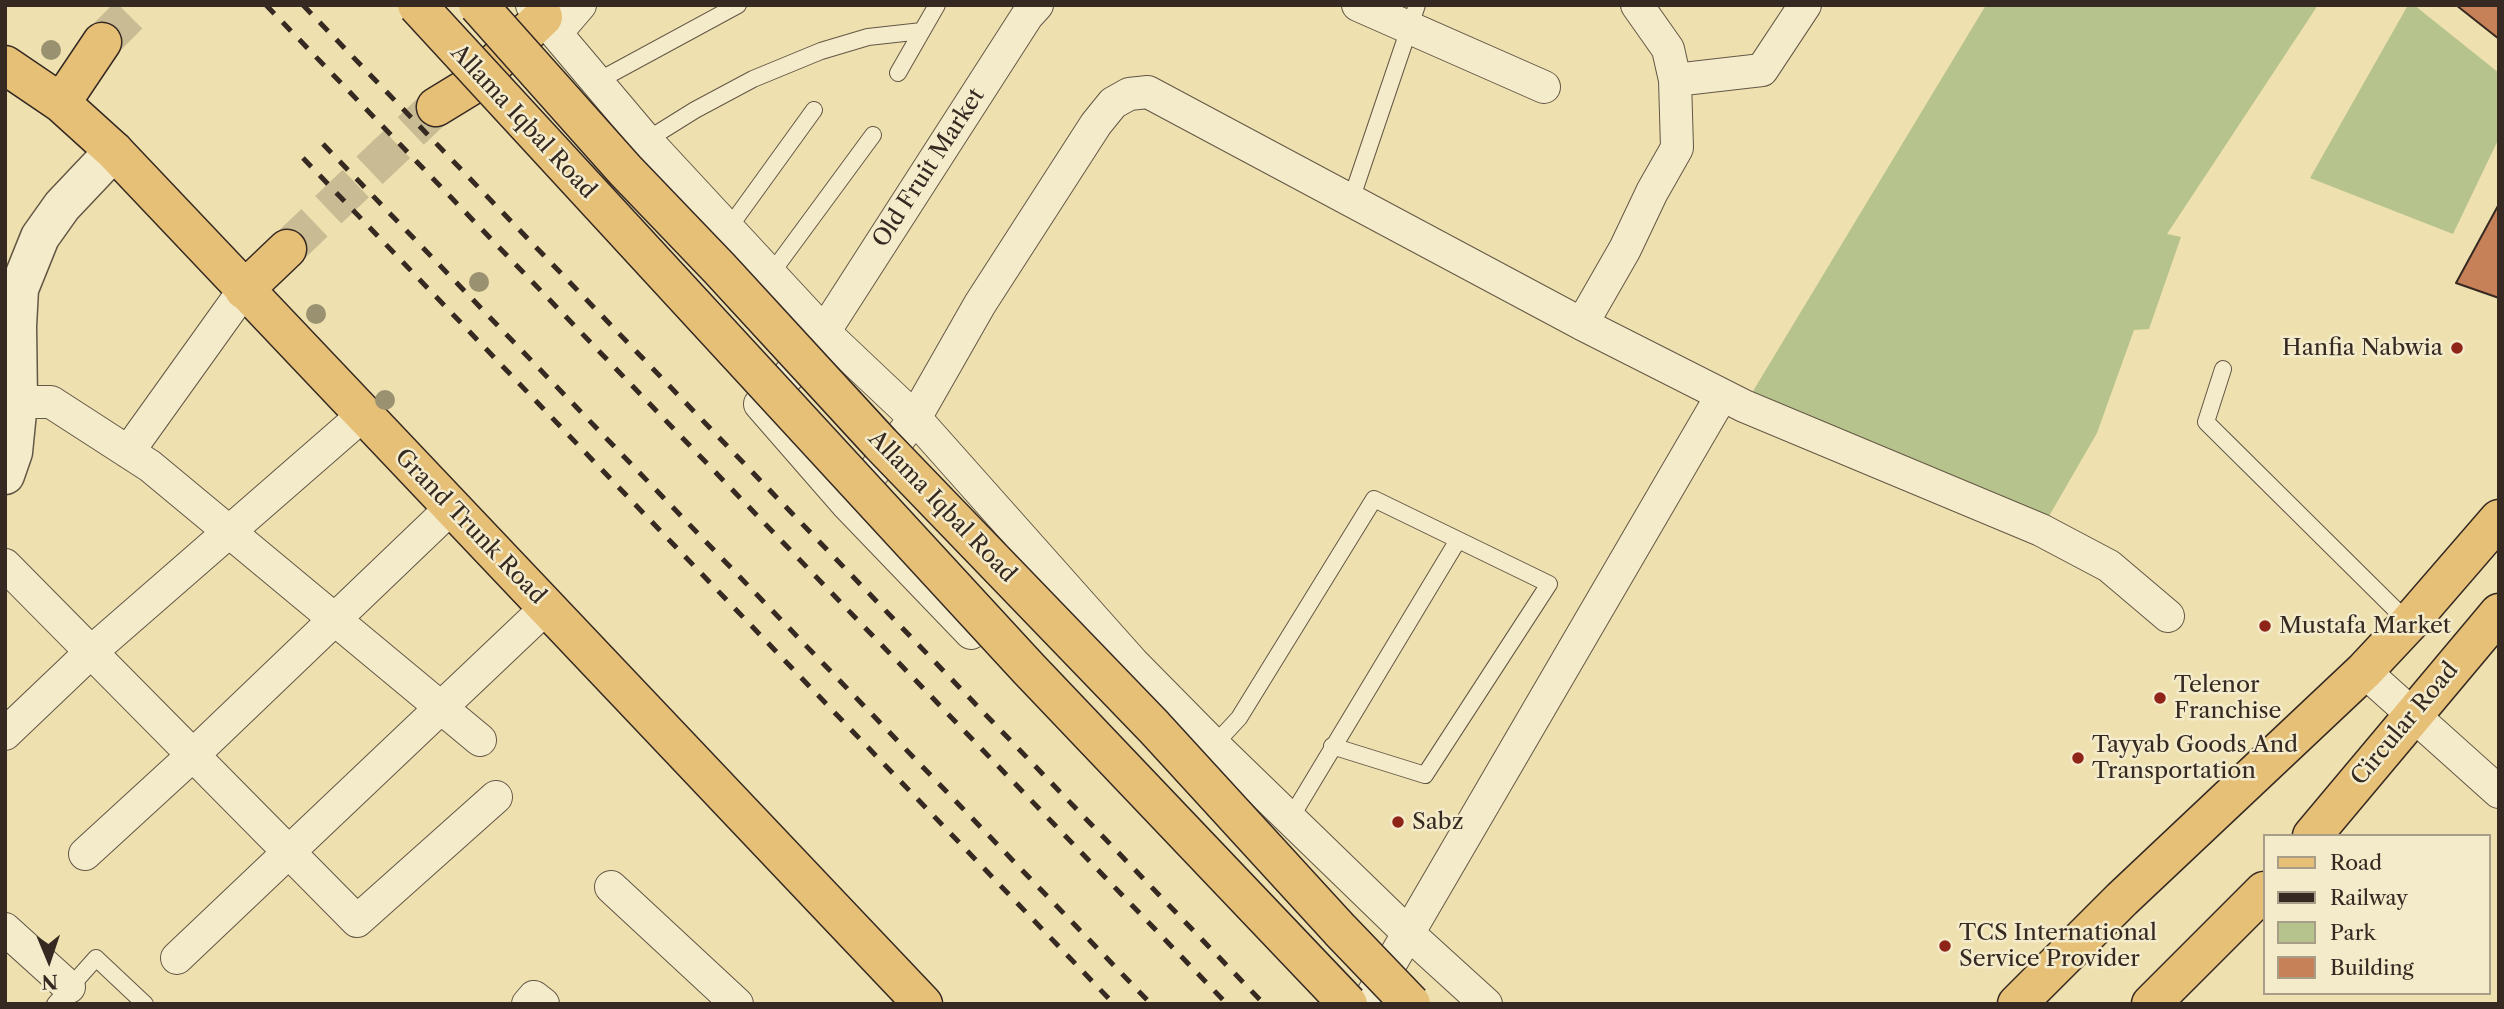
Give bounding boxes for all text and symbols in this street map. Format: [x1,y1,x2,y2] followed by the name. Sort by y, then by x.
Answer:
[445,39,601,205] street label: Allama Iqbal Road
[867,83,991,253] street label: Old Fruit Market
[2282,334,2443,362] place label: Hanfia Nabwia
[2449,340,2465,356] marker: Hanfia Nabwia
[862,425,1022,589] street label: Allama Iqbal Road
[389,444,551,610] street label: Grand Trunk Road
[2279,612,2451,640] place label: Mustafa Market
[2257,618,2273,634] marker: Mustafa Market
[2346,657,2464,791] street label: Circular Road
[2174,671,2281,725] place label: Telenor Franchise
[2152,690,2168,706] marker: Telenor Franchise
[2092,731,2298,785] place label: Tayyab Goods And Transportation
[2070,750,2086,766] marker: Tayyab Goods And Transportation
[1412,808,1464,836] place label: Sabz
[1390,814,1406,830] marker: Sabz
[2262,834,2490,995] legend
[2330,850,2382,875] text: Road
[2330,885,2408,910] text: Railway
[1959,919,2157,973] place label: TCS International Service Provider
[2330,920,2376,945] text: Park
[14,925,84,995] north arrow
[1937,938,1953,954] marker: TCS International Service Provider
[2330,955,2414,980] text: Building
[41,970,58,993] text: N

